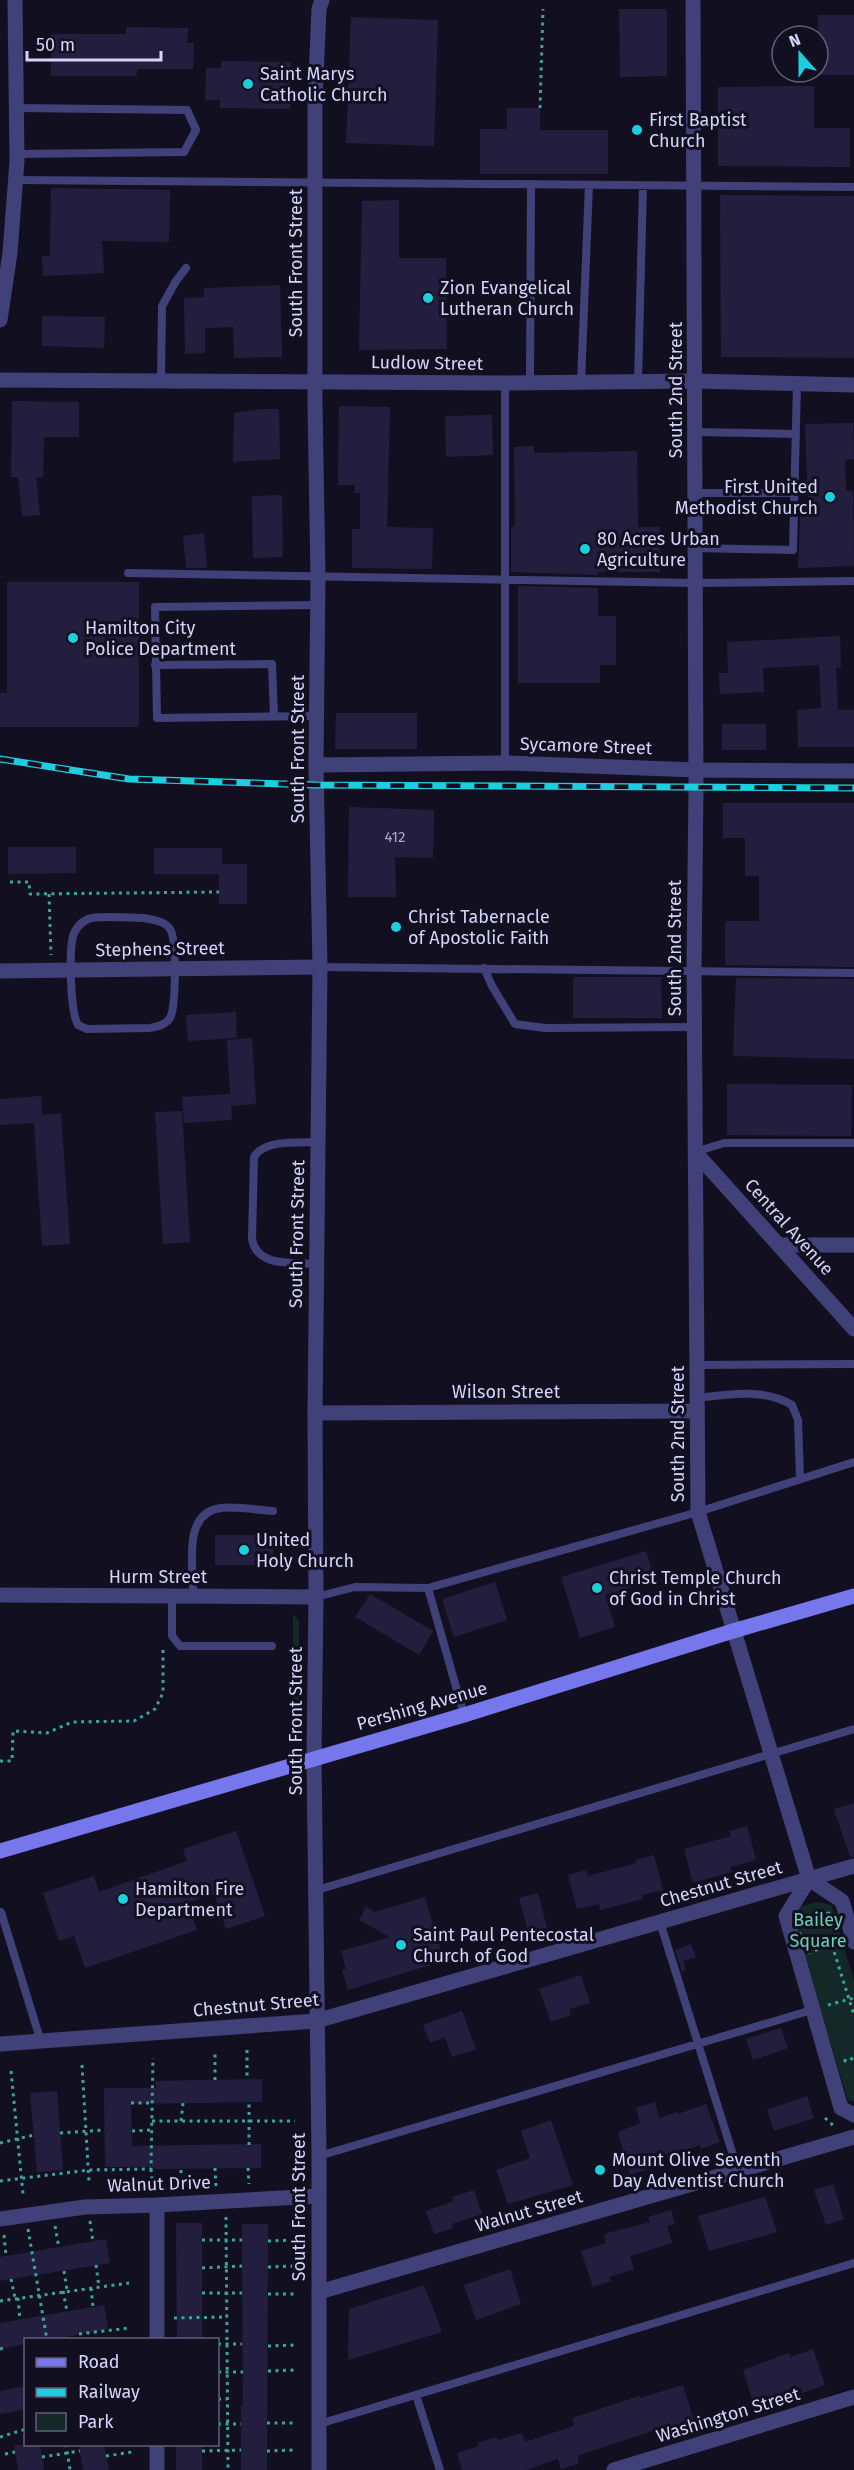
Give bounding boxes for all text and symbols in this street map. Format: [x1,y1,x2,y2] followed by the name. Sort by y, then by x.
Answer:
[27,24,160,62] scale bar
[770,24,830,84] north arrow
[786,30,803,51] text: N
[36,34,75,56] text: 50 m
[260,63,387,106] place label: Saint Marys Catholic Church
[241,77,255,91] marker: Saint Marys Catholic Church
[649,109,747,152] place label: First Baptist Church
[630,123,644,137] marker: First Baptist Church
[285,188,307,337] street label: South Front Street
[440,277,574,320] place label: Zion Evangelical Lutheran Church
[421,291,435,305] marker: Zion Evangelical Lutheran Church
[665,321,687,458] street label: South 2nd Street
[371,351,484,375] street label: Ludlow Street
[675,476,818,519] place label: First United Methodist Church
[823,490,837,504] marker: First United Methodist Church
[597,528,720,571] place label: 80 Acres Urban Agriculture
[578,542,592,556] marker: 80 Acres Urban Agriculture
[85,617,237,660] place label: Hamilton City Police Department
[66,631,80,645] marker: Hamilton City Police Department
[287,674,309,823] street label: South Front Street
[519,733,653,759] street label: Sycamore Street
[384,828,406,846] house number: 412
[664,879,686,1016] street label: South 2nd Street
[408,906,550,949] place label: Christ Tabernacle of Apostolic Faith
[389,920,403,934] marker: Christ Tabernacle of Apostolic Faith
[95,937,225,961] street label: Stephens Street
[285,1159,309,1308] street label: South Front Street
[740,1174,838,1280] street label: Central Avenue
[667,1365,689,1502] street label: South 2nd Street
[452,1381,561,1403] street label: Wilson Street
[256,1529,354,1572] place label: United Holy Church
[237,1543,251,1557] marker: United Holy Church
[109,1566,208,1588] street label: Hurm Street
[609,1567,782,1610] place label: Christ Temple Church of God in Christ
[590,1581,604,1595] marker: Christ Temple Church of God in Christ
[285,1646,307,1795] street label: South Front Street
[354,1677,490,1735] street label: Pershing Avenue
[657,1856,785,1912] street label: Chestnut Street
[135,1878,244,1921] place label: Hamilton Fire Department
[116,1892,130,1906] marker: Hamilton Fire Department
[789,1909,847,1952] park label: Bailey Square
[413,1924,594,1967] place label: Saint Paul Pentecostal Church of God
[394,1938,408,1952] marker: Saint Paul Pentecostal Church of God
[192,1988,320,2021] street label: Chestnut Street
[288,2132,310,2281] street label: South Front Street
[612,2149,785,2192] place label: Mount Olive Seventh Day Adventist Church
[593,2163,607,2177] marker: Mount Olive Seventh Day Adventist Church
[107,2171,211,2197] street label: Walnut Drive
[473,2185,586,2237] street label: Walnut Street
[24,2338,219,2446] legend
[78,2351,120,2373] text: Road
[78,2381,140,2403] text: Railway
[654,2383,803,2447] street label: Washington Street
[78,2411,114,2433] text: Park

